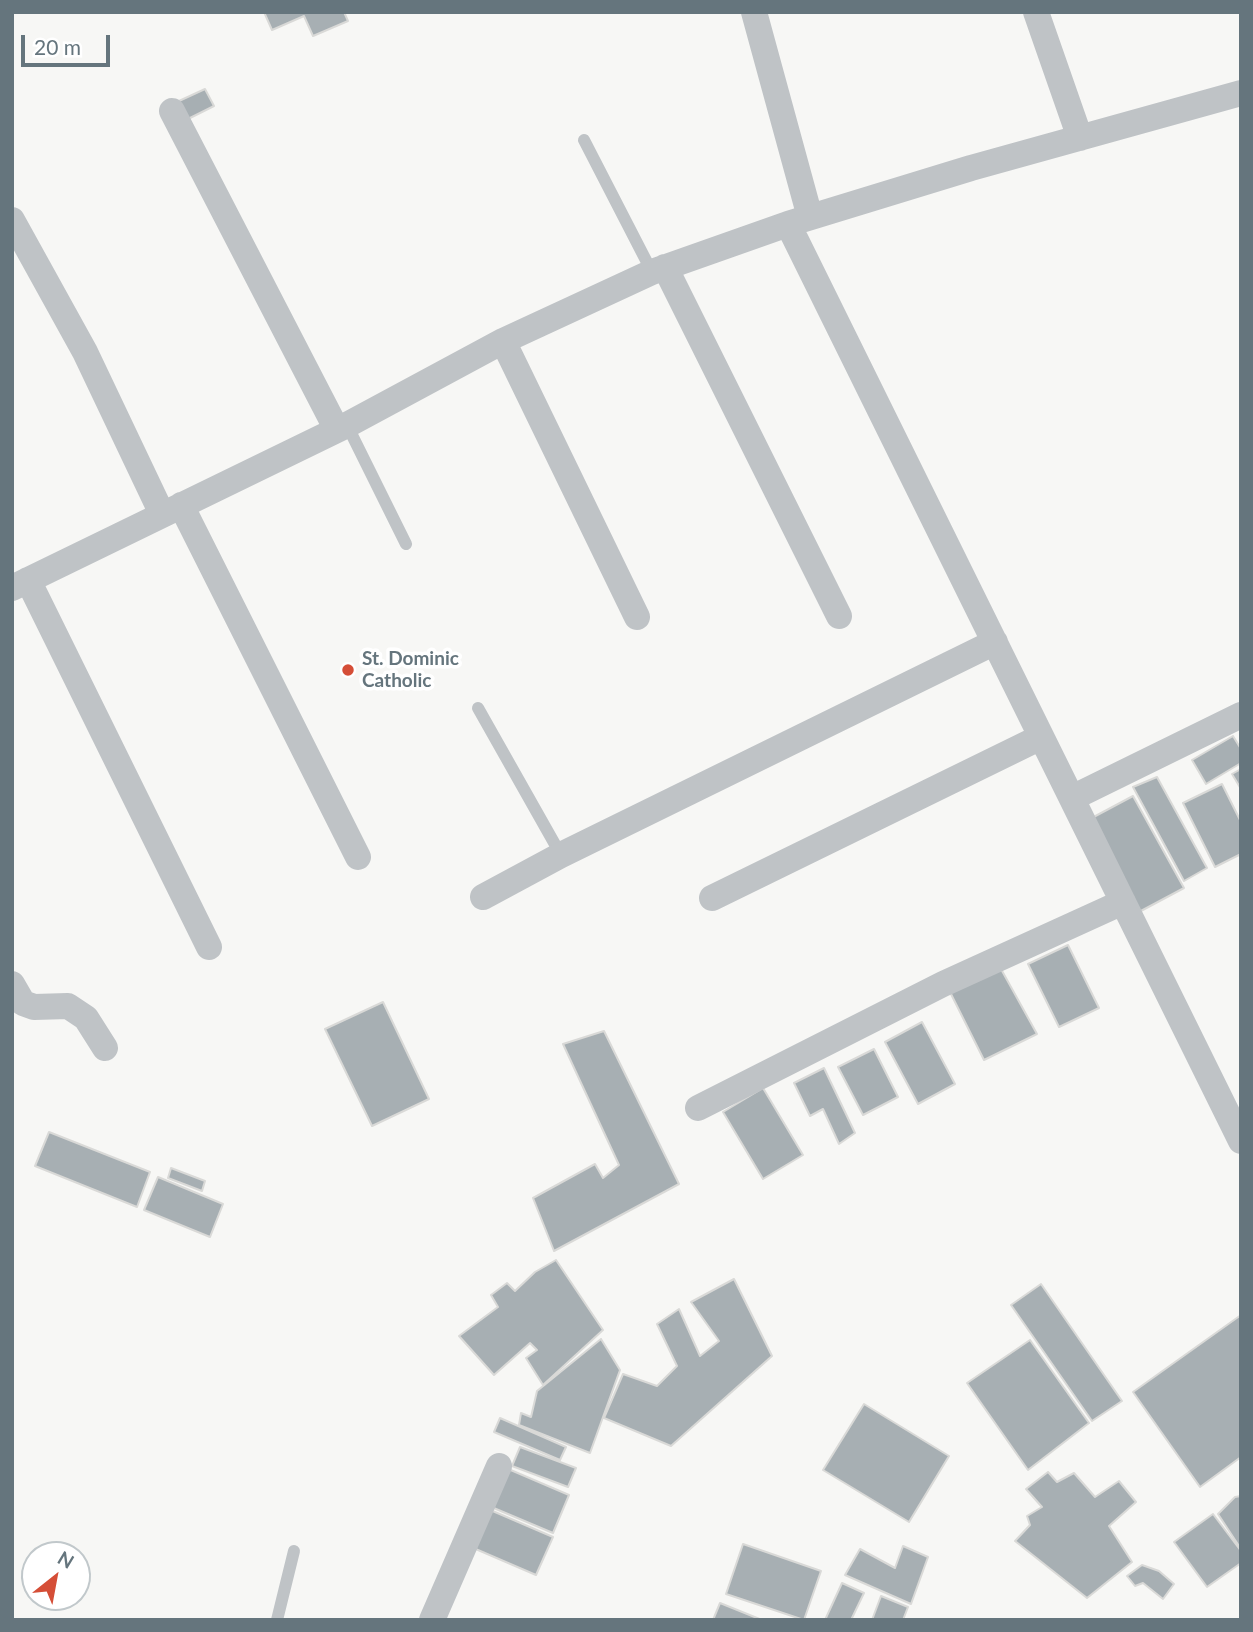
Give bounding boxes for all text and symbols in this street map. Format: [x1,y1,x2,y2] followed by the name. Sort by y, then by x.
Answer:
[24,21,114,65] scale bar
[34,34,81,59] text: 20 m
[362,648,459,692] place label: St. Dominic Catholic
[340,662,356,678] marker: St. Dominic Catholic
[21,1541,91,1611] north arrow
[54,1546,78,1573] text: N

